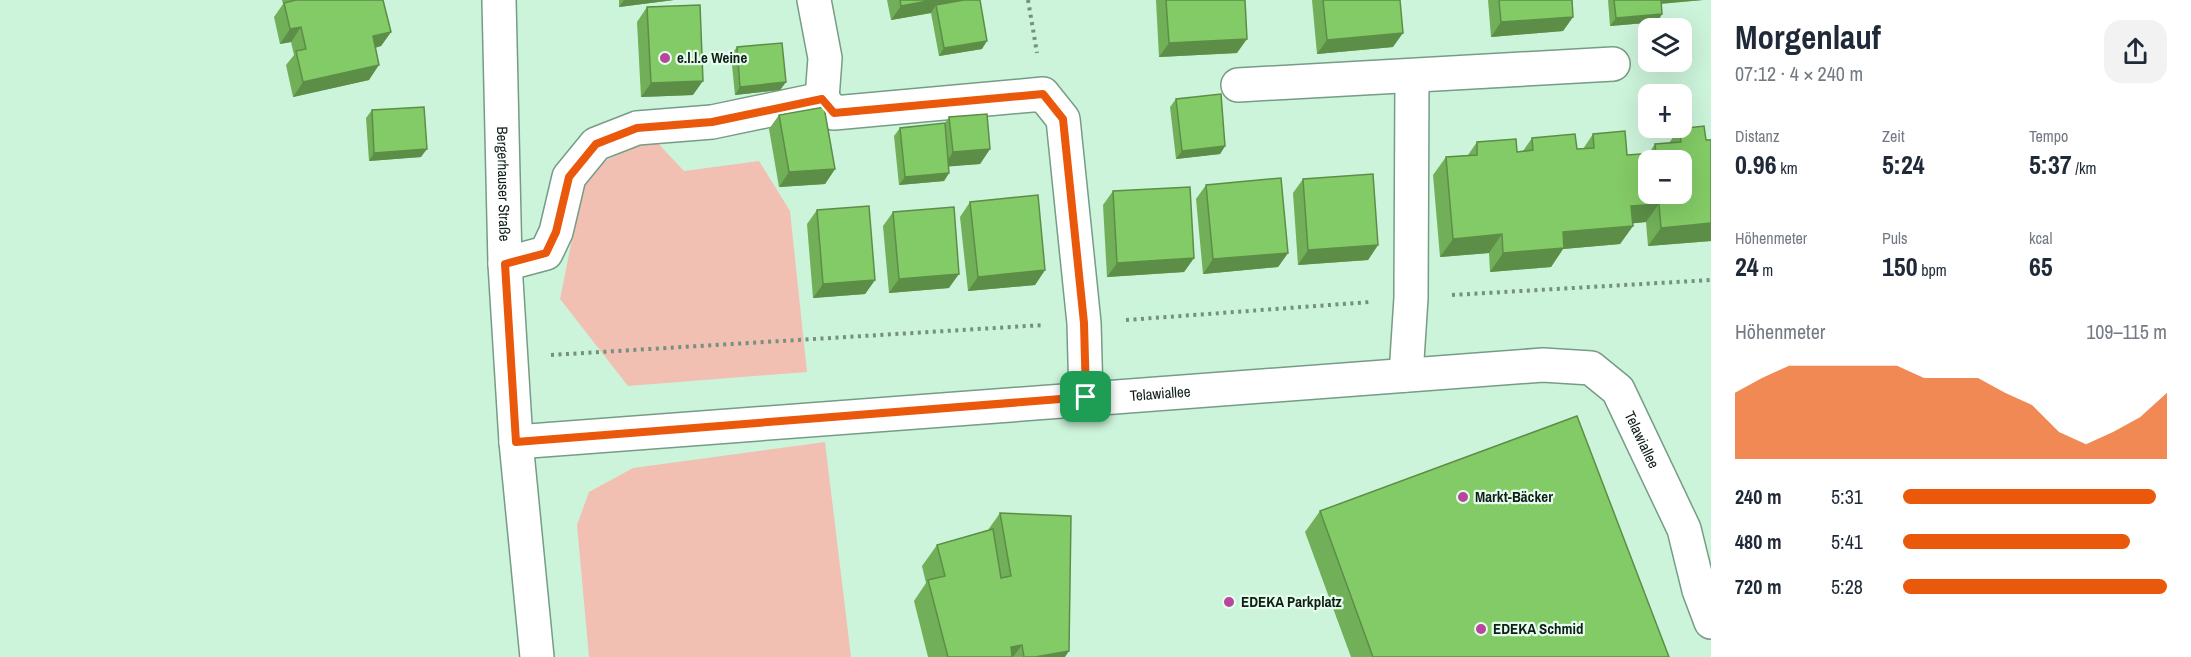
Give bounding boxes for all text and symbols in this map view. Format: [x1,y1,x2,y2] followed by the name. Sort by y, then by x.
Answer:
[1735,15,1881,59] text: Morgenlauf
[1638,18,1692,204] map controls
[1638,18,1692,72] button: layers
[2104,20,2167,83] button: share
[677,47,747,68] place label: e.l.l.e Weine
[658,51,672,65] marker: e.l.l.e Weine
[1735,60,1863,87] text: 07:12 · 4 × 240 m
[1638,84,1692,138] button: +
[1735,125,1779,147] text: Distanz
[1882,125,1905,147] text: Zeit
[2029,125,2068,147] text: Tempo
[492,126,515,242] street label: Bergerhauser Straße
[1735,147,1777,182] text: 0.96
[1882,147,1925,182] text: 5:24
[2029,147,2072,182] text: 5:37
[1638,150,1692,204] button: −
[1777,157,1798,179] text: km
[2072,157,2096,179] text: /km
[1735,227,1807,249] text: Höhenmeter
[1882,227,1908,249] text: Puls
[2029,227,2052,249] text: kcal
[1735,249,1759,284] text: 24
[1882,249,1918,284] text: 150
[2029,249,2053,284] text: 65
[1759,259,1773,281] text: m
[1918,259,1947,281] text: bpm
[1735,318,1825,345] text: Höhenmeter
[2086,318,2167,345] text: 109–115 m
[1060,371,1111,422] pin
[1069,380,1102,413] icon: arrive
[1129,380,1191,406] street label: Telawiallee
[1620,408,1665,472] street label: Telawiallee
[1735,483,1782,510] text: 240 m
[1831,483,1863,510] text: 5:31
[1475,486,1553,507] place label: Markt-Bäcker
[1456,490,1470,504] marker: Markt-Bäcker
[1735,528,1782,555] text: 480 m
[1831,528,1863,555] text: 5:41
[1735,573,1782,600] text: 720 m
[1831,573,1863,600] text: 5:28
[1241,591,1342,612] place label: EDEKA Parkplatz
[1222,595,1236,609] marker: EDEKA Parkplatz
[1493,618,1583,639] place label: EDEKA Schmid
[1474,622,1488,636] marker: EDEKA Schmid

